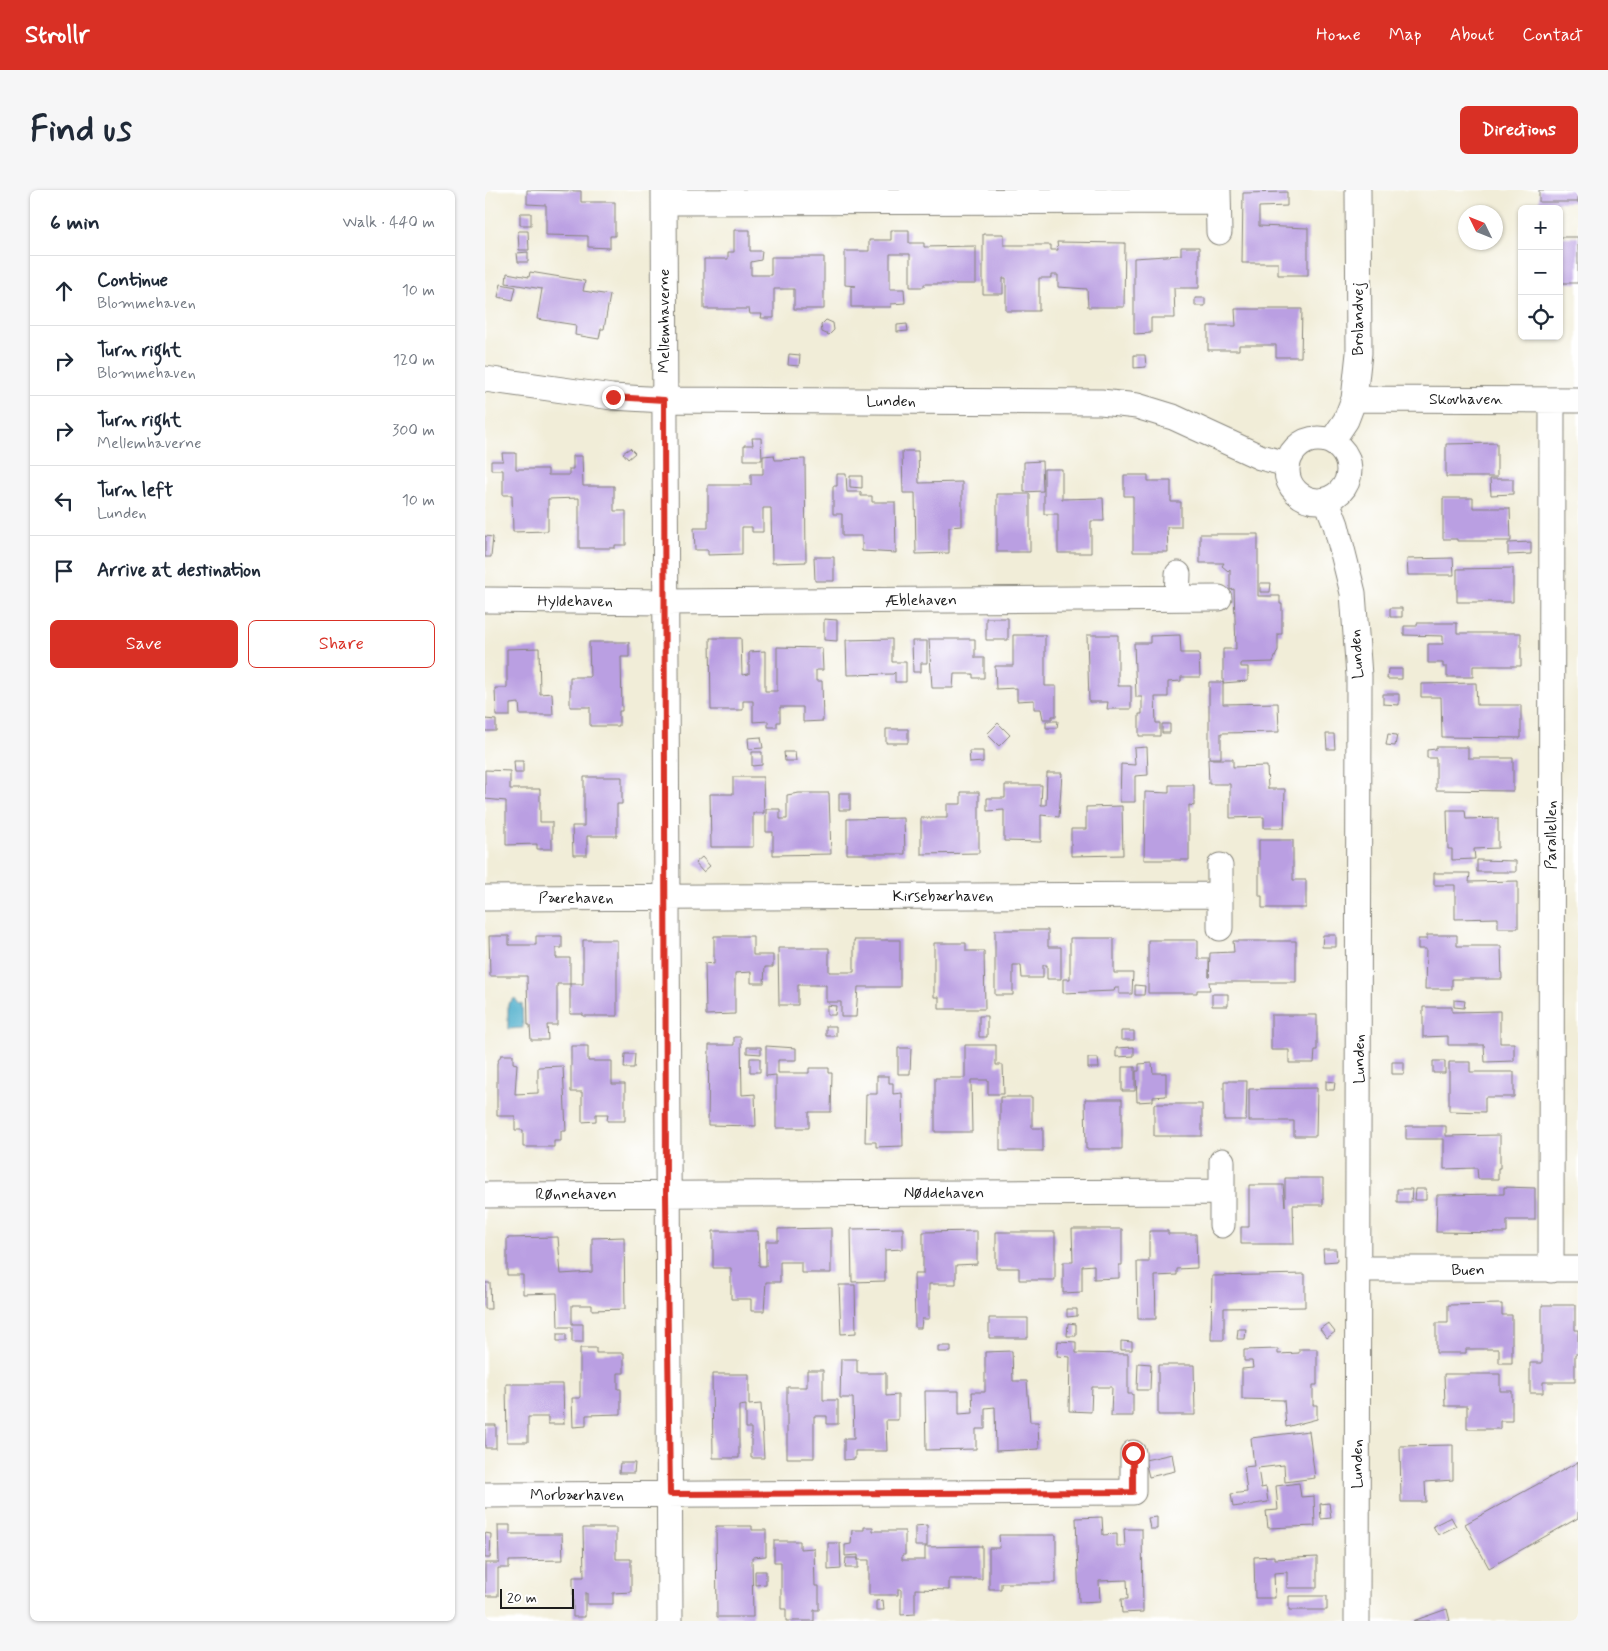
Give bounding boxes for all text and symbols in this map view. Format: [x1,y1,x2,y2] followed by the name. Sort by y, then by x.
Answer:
[25,20,89,51] text: Strollr
[1316,23,1361,47] text: Home
[1389,23,1422,47] text: Map
[1450,23,1494,47] text: About
[1522,23,1583,47] text: Contact
[1460,106,1578,154] button: Directions
[30,107,132,153] text: Find us
[1458,205,1503,250] north arrow
[1518,205,1563,340] map controls
[1518,205,1563,250] button: +
[50,209,100,237] text: 6 min
[342,212,435,233] text: Walk · 440 m
[1518,250,1563,295] button: −
[97,268,168,293] text: Continue
[654,269,675,373] street label: Mellemhaverne
[50,277,78,305] icon: ahead
[402,280,435,301] text: 10 m
[1348,282,1369,356] street label: Brolandvej
[97,293,196,314] text: Blommehaven
[1518,295,1563,340] button: locate
[97,338,181,363] text: Turn right
[50,347,78,375] icon: right
[393,350,435,371] text: 120 m
[97,363,196,384] text: Blommehaven
[602,386,625,409] route end
[1429,389,1504,410] street label: Skovhaven
[866,391,916,412] street label: Lunden
[97,408,181,433] text: Turn right
[50,417,78,445] icon: right
[392,420,435,441] text: 300 m
[97,433,201,454] text: Mellemhaverne
[97,478,173,503] text: Turn left
[50,487,78,515] icon: left
[402,490,435,511] text: 10 m
[97,503,147,524] text: Lunden
[50,557,78,585] icon: arrive
[97,558,261,583] text: Arrive at destination
[885,590,957,611] street label: Æblehaven
[537,591,613,612] street label: Hyldehaven
[50,620,238,668] button: Save
[248,620,435,668] button: Share
[1345,629,1369,679] street label: Lunden
[1541,801,1562,869] street label: Parallellen
[893,886,994,907] street label: Kirsebærhaven
[539,888,613,909] street label: Pærehaven
[1349,1034,1370,1084] street label: Lunden
[904,1183,984,1204] street label: Nøddehaven
[535,1184,617,1205] street label: Rønnehaven
[1451,1260,1485,1281] street label: Buen
[1347,1439,1368,1489] street label: Lunden
[1122,1442,1145,1465] route start
[530,1485,624,1506] street label: Morbærhaven
[500,1586,574,1609] scale bar
[507,1589,537,1607] text: 20 m

